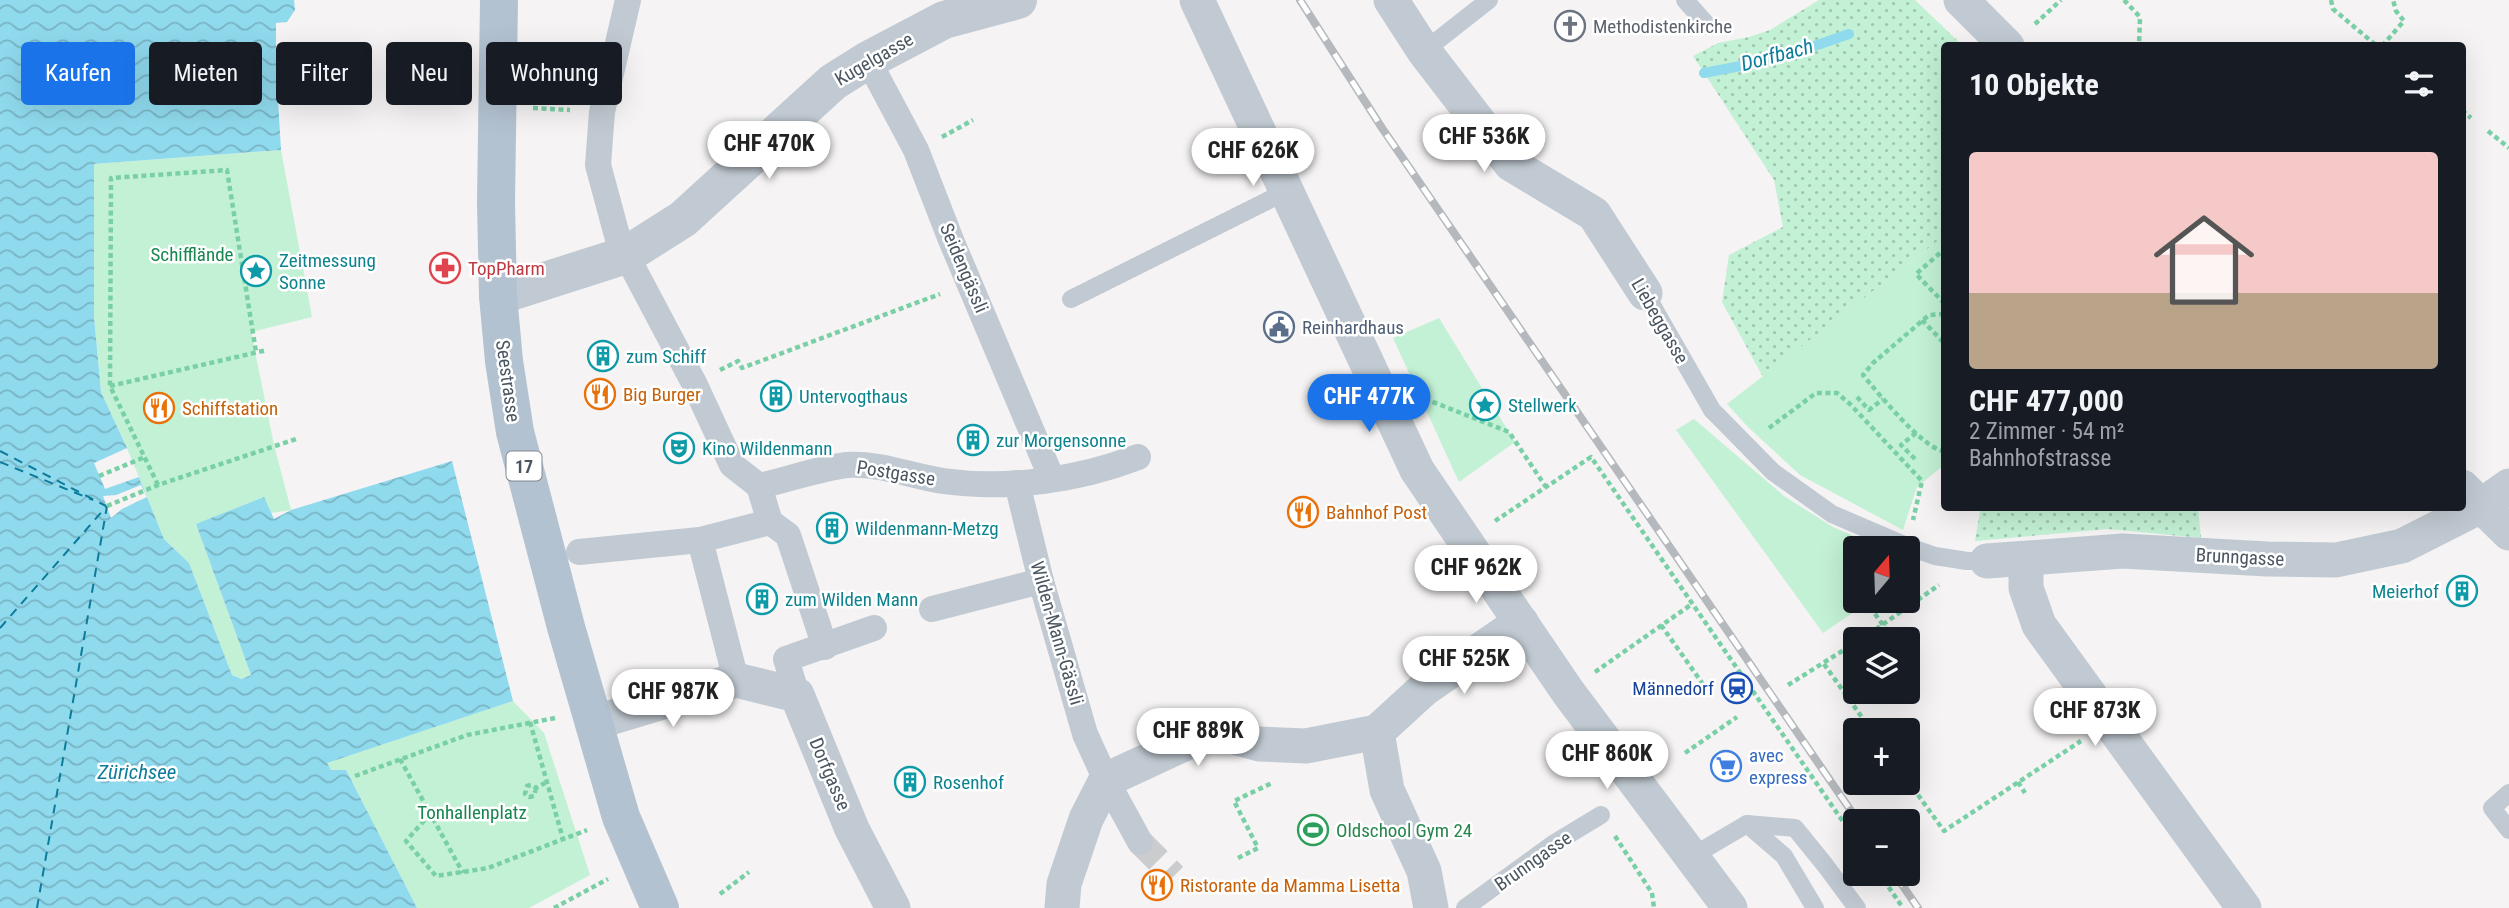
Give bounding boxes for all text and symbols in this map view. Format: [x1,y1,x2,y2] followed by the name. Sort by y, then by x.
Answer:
[1553,9,1587,43] church icon: Methodistenkirche
[1593,15,1732,38] place label: Methodistenkirche
[831,27,917,91] street label: Kugelgasse
[1738,34,1816,76] water label: Dorfbach
[21,42,135,105] chip: Kaufen
[149,42,262,105] chip: Mieten
[276,42,372,105] chip: Filter
[386,42,472,105] chip: Neu
[486,42,622,105] chip: Wohnung
[2400,65,2438,103] icon: filters
[1969,67,2099,102] text: 10 Objekte
[1412,114,1556,174] pin: CHF 536K
[697,122,841,181] pin: CHF 470K
[1438,123,1530,150] text: CHF 536K
[1181,128,1325,188] pin: CHF 626K
[723,130,815,157] text: CHF 470K
[1207,137,1299,164] text: CHF 626K
[2141,197,2267,323] icon: home
[935,220,993,316] street label: Seidengässli
[151,243,234,266] park label: Schifflände
[279,249,376,294] place label: Zeitmessung Sonne
[428,251,462,285] pharmacy icon: TopPharm
[239,254,273,288] place icon: Zeitmessung Sonne
[468,257,545,280] place label: TopPharm
[1626,274,1694,368] street label: Liebeggasse
[1262,310,1296,344] public building icon: Reinhardhaus
[1302,316,1404,339] place label: Reinhardhaus
[491,338,525,424] street label: Seestrasse
[586,339,620,373] building icon: zum Schiff
[626,345,706,368] place label: zum Schiff
[1297,374,1441,434] pin: CHF 477K
[583,377,617,411] restaurant icon: Big Burger
[759,379,793,413] building icon: Untervogthaus
[623,383,701,406] place label: Big Burger
[1323,383,1415,410] text: CHF 477K
[1969,383,2124,418] text: CHF 477,000
[799,385,908,408] place label: Untervogthaus
[1468,388,1502,422] place icon: Stellwerk
[142,391,176,425] restaurant icon: Schiffstation
[1508,394,1577,417] place label: Stellwerk
[182,397,278,420] place label: Schiffstation
[1969,418,2124,445] text: 2 Zimmer · 54 m²
[956,423,990,457] building icon: zur Morgensonne
[996,429,1126,452] place label: zur Morgensonne
[662,431,696,465] theatre icon: Kino Wildenmann
[702,437,832,460] place label: Kino Wildenmann
[1969,445,2111,472] text: Bahnhofstrasse
[506,452,542,480] road number: 17
[855,455,937,491] street label: Postgasse
[1286,495,1320,529] restaurant icon: Bahnhof Post
[1326,501,1427,524] place label: Bahnhof Post
[815,511,849,545] building icon: Wildenmann-Metzg
[855,517,999,540] place label: Wildenmann-Metzg
[1843,536,1920,612] north arrow
[1843,536,1920,886] map controls
[2195,543,2285,571] street label: Brunngasse
[1404,546,1548,605] pin: CHF 962K
[1430,554,1522,581] text: CHF 962K
[1025,559,1089,707] street label: Wilden-Mann-Gässli
[2445,574,2479,608] building icon: Meierhof
[2372,580,2439,603] place label: Meierhof
[745,582,779,616] building icon: zum Wilden Mann
[785,588,918,611] place label: zum Wilden Mann
[1843,627,1920,704] button: layers
[1392,636,1536,696] pin: CHF 525K
[1418,645,1510,672] text: CHF 525K
[601,670,745,729] pin: CHF 987K
[1720,671,1754,705] station icon: Männedorf
[1632,677,1714,700] place label: Männedorf
[627,678,719,705] text: CHF 987K
[2023,688,2167,748] pin: CHF 873K
[2049,697,2141,724] text: CHF 873K
[1126,708,1270,768] pin: CHF 889K
[1152,717,1244,744] text: CHF 889K
[1843,718,1920,795] button: +
[1535,732,1679,791] pin: CHF 860K
[804,734,856,814] street label: Dorfgasse
[1561,740,1653,767] text: CHF 860K
[1749,744,1807,789] place label: avec express
[1709,749,1743,783] supermarket icon: avec express
[97,760,176,784] water label: Zürichsee
[893,765,927,799] building icon: Rosenhof
[933,771,1004,794] place label: Rosenhof
[417,801,527,824] park label: Tonhallenplatz
[1843,809,1920,886] button: −
[1296,813,1330,847] sports icon: Oldschool Gym 24
[1336,819,1472,842] place label: Oldschool Gym 24
[1490,826,1576,896] street label: Brunngasse
[1140,868,1174,902] restaurant icon: Ristorante da Mamma Lisetta
[1180,874,1400,897] place label: Ristorante da Mamma Lisetta

